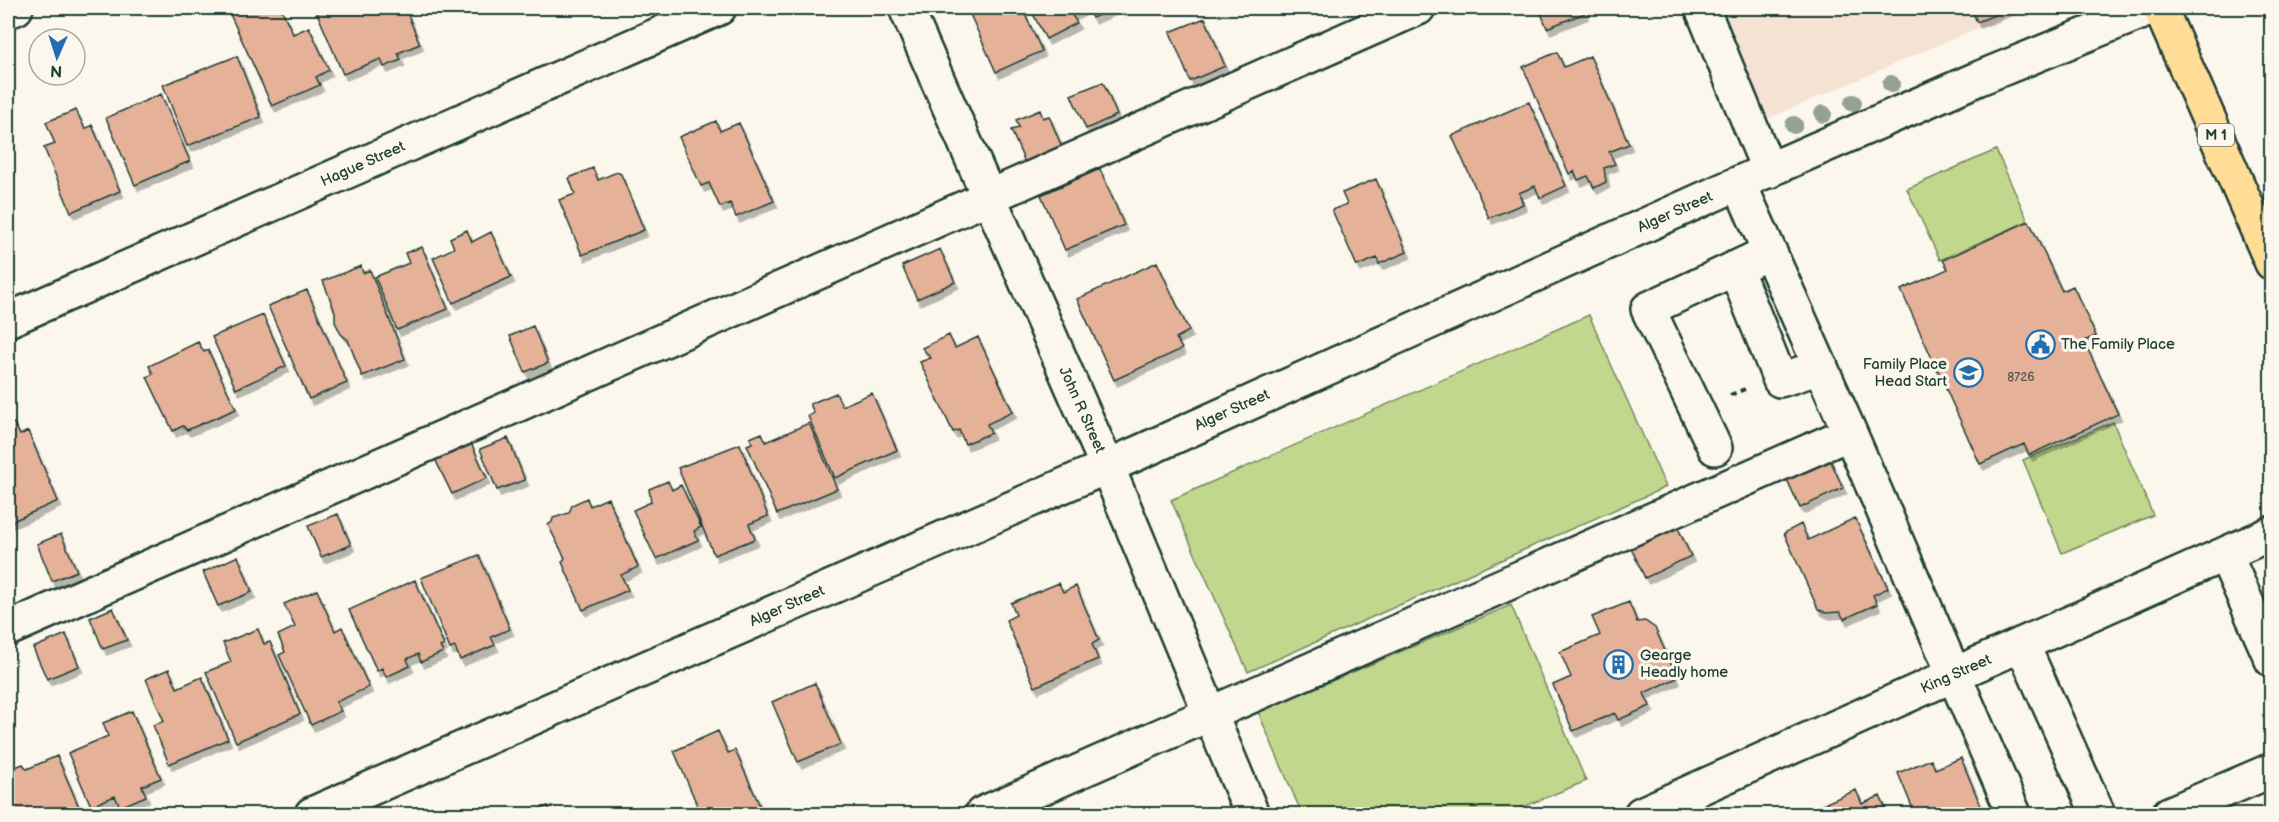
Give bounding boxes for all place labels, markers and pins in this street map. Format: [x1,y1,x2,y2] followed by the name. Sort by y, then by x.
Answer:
[2024,328,2056,360] public building icon: The Family Place
[2061,335,2175,354] place label: The Family Place
[1863,355,1947,391] place label: Family Place Head Start
[1952,357,1984,389] school or university icon: Family Place Head Start
[1640,646,1728,682] place label: Gearge Headly home
[1603,648,1635,680] building icon: Gearge Headly home

